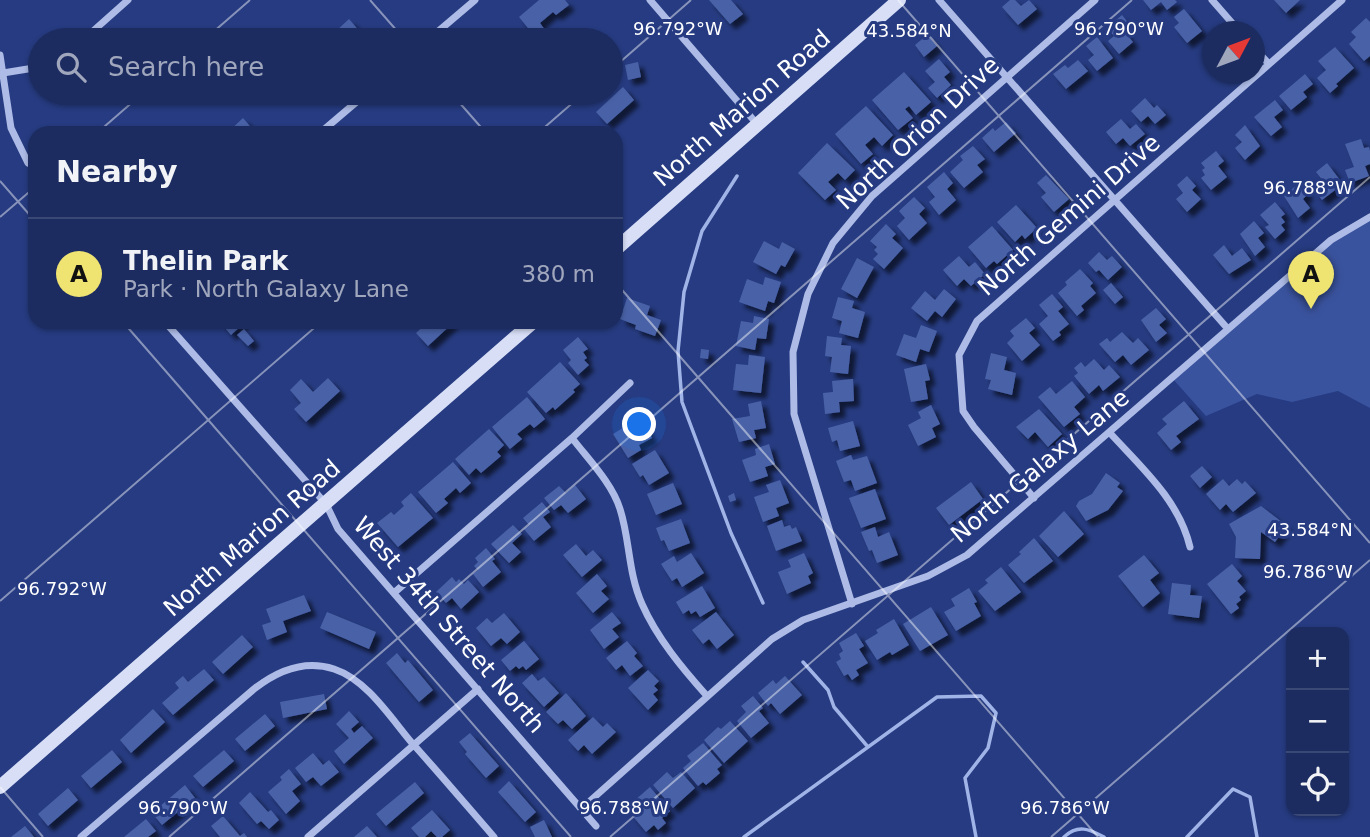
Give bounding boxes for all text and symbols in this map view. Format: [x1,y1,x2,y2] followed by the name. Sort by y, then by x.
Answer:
[633,18,723,39] text: 96.792°W
[1074,18,1164,39] text: 96.790°W
[866,20,952,41] text: 43.584°N
[1202,21,1265,84] north arrow
[648,24,836,192] street label: North Marion Road
[28,28,623,105] search box
[52,48,90,86] icon: search
[831,51,1005,215] street label: North Orion Drive
[108,52,264,82] text: Search here
[972,128,1166,302] street label: North Gemini Drive
[56,154,178,189] text: Nearby
[1263,177,1353,198] text: 96.788°W
[123,246,288,276] text: Thelin Park
[1288,251,1334,309] pin: A
[70,261,88,287] text: A
[521,261,595,287] text: 380 m
[123,276,409,302] text: Park · North Galaxy Lane
[945,383,1135,549] street label: North Galaxy Lane
[622,407,656,441] your location
[158,454,346,622] street label: North Marion Road
[348,511,550,739] street label: West 34th Street North
[1267,519,1353,540] text: 43.584°N
[1263,561,1353,582] text: 96.786°W
[17,578,107,599] text: 96.792°W
[1286,627,1349,816] map controls
[1286,627,1349,690] button: +
[1286,690,1349,753] button: −
[1286,753,1349,816] button: locate
[138,797,228,818] text: 96.790°W
[579,797,669,818] text: 96.788°W
[1020,797,1110,818] text: 96.786°W

